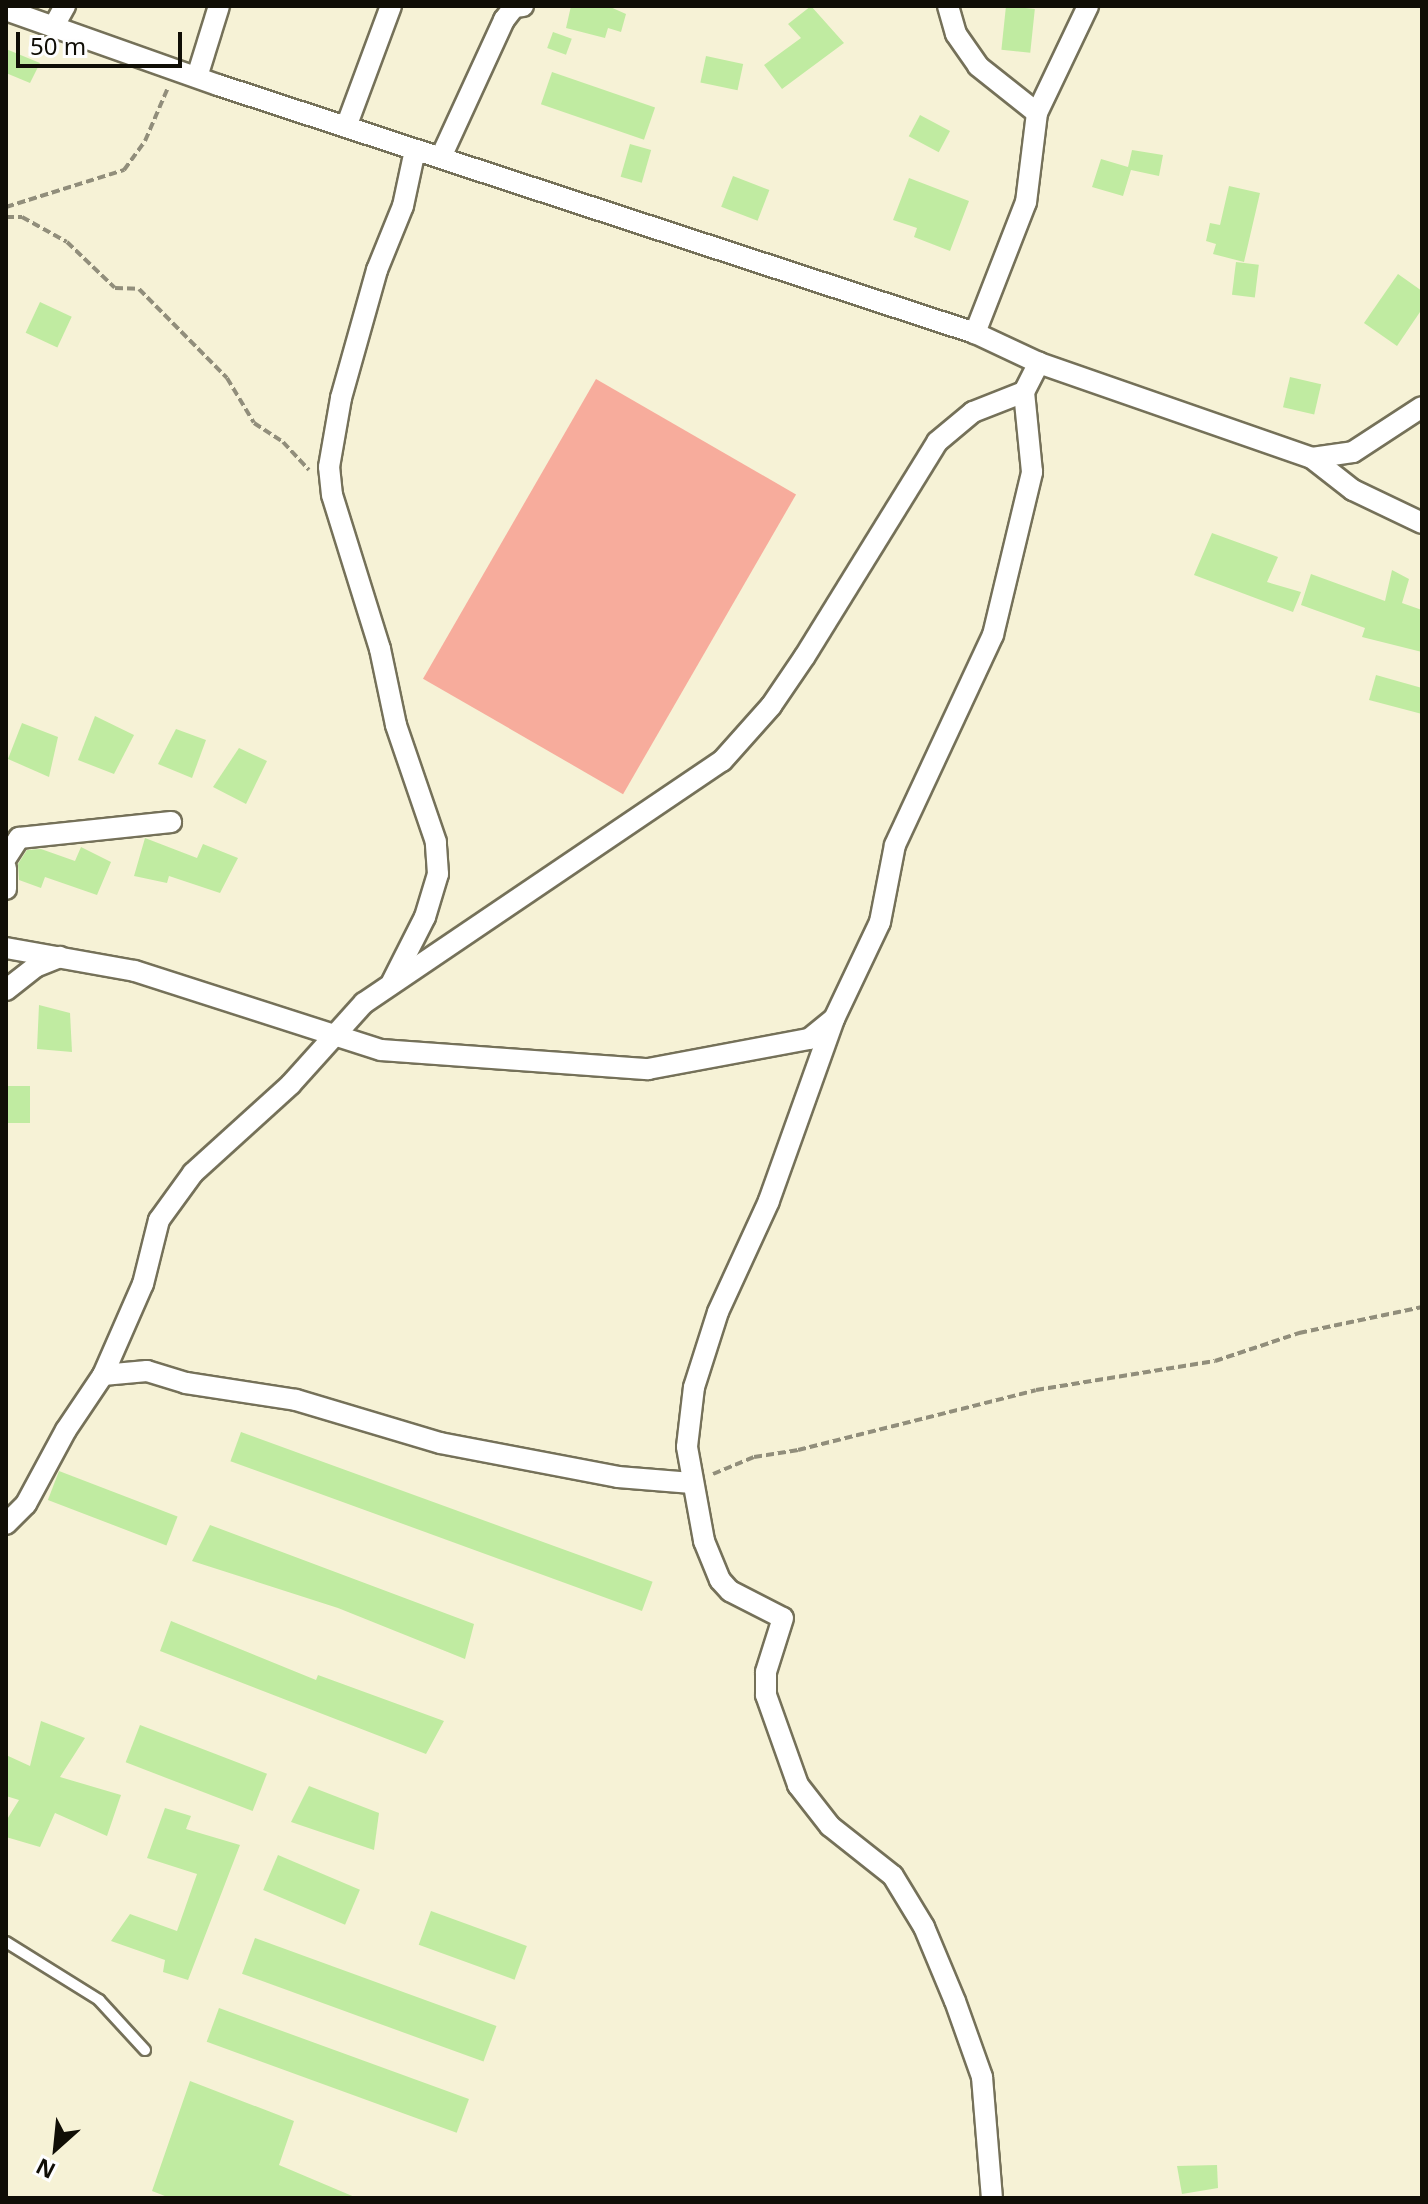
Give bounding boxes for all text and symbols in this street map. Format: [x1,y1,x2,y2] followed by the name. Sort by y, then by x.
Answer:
[20,16,186,66] scale bar
[30,29,86,62] text: 50 m
[16,2108,96,2188] north arrow
[30,2152,60,2187] text: N

